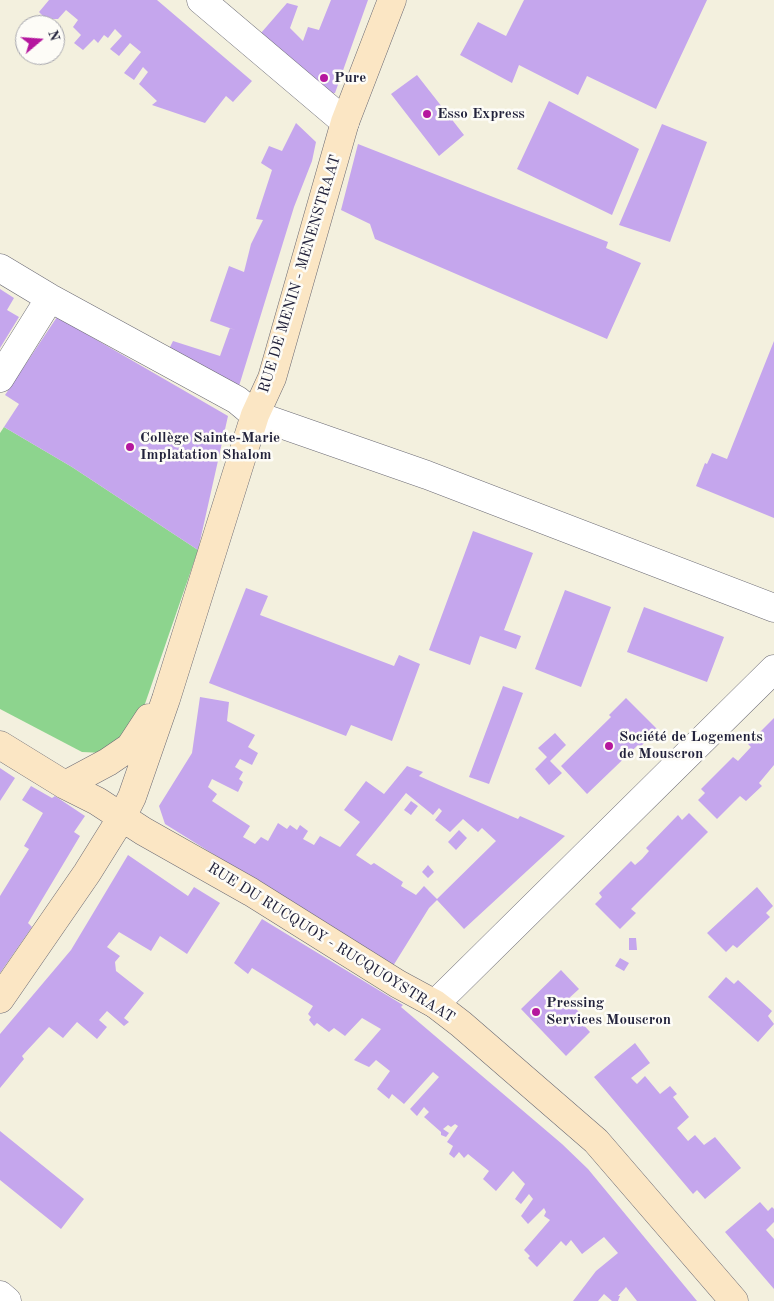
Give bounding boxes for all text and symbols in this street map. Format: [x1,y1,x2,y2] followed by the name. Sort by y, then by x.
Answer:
[15,15,65,65] north arrow
[45,28,62,43] text: N
[334,69,366,87] place label: Pure
[318,72,330,84] marker: Pure
[437,105,525,123] place label: Esso Express
[421,108,433,120] marker: Esso Express
[255,153,345,395] street label: RUE DE MENIN - MENENSTRAAT
[140,429,280,464] place label: Collège Sainte-Marie Implatation Shalom
[124,441,136,453] marker: Collège Sainte-Marie Implatation Shalom
[619,728,763,763] place label: Société de Logements de Mouscron
[603,740,615,752] marker: Société de Logements de Mouscron
[204,859,458,1027] street label: RUE DU RUCQUOY - RUCQUOYSTRAAT
[546,994,671,1029] place label: Pressing Services Mouscron
[530,1006,542,1018] marker: Pressing Services Mouscron

